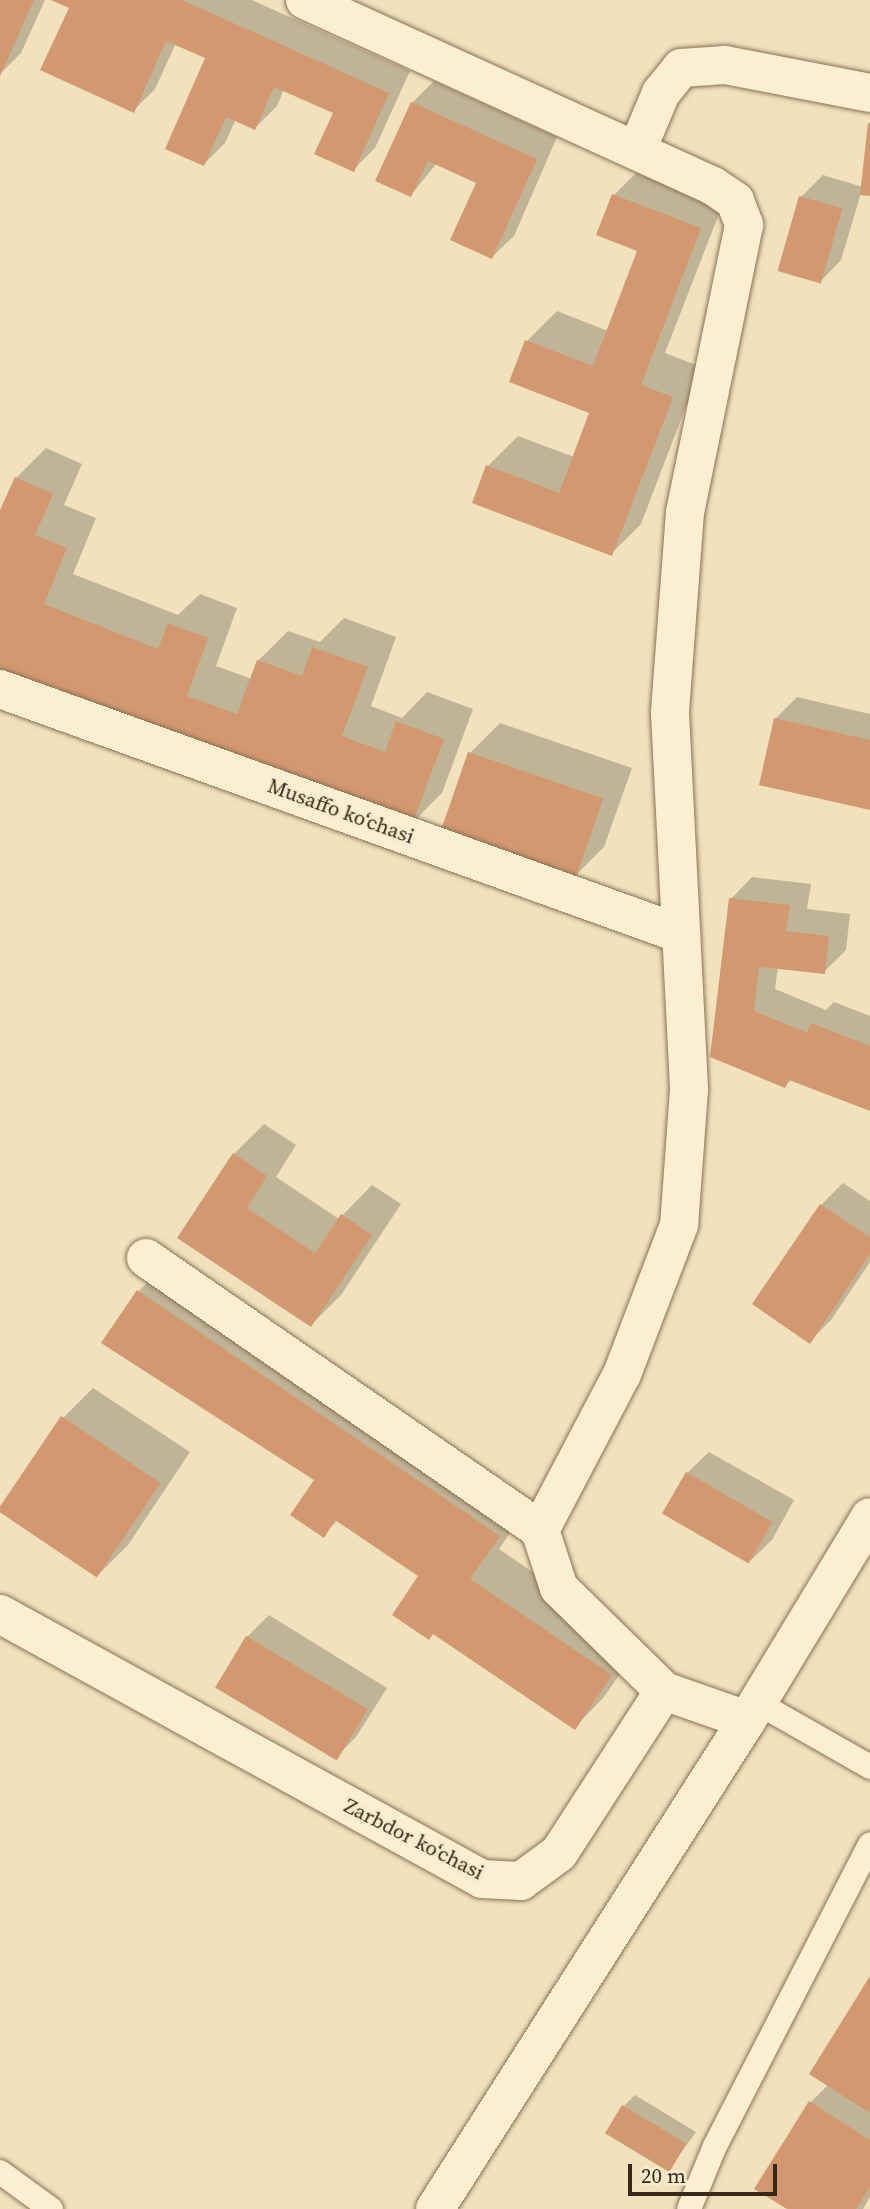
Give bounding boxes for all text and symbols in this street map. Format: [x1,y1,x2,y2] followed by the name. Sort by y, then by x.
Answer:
[264,773,418,849] street label: Musaffo koʻchasi
[340,1793,488,1885] street label: Zarbdor koʻchasi
[632,2150,781,2194] scale bar
[641,2161,686,2190] text: 20 m

